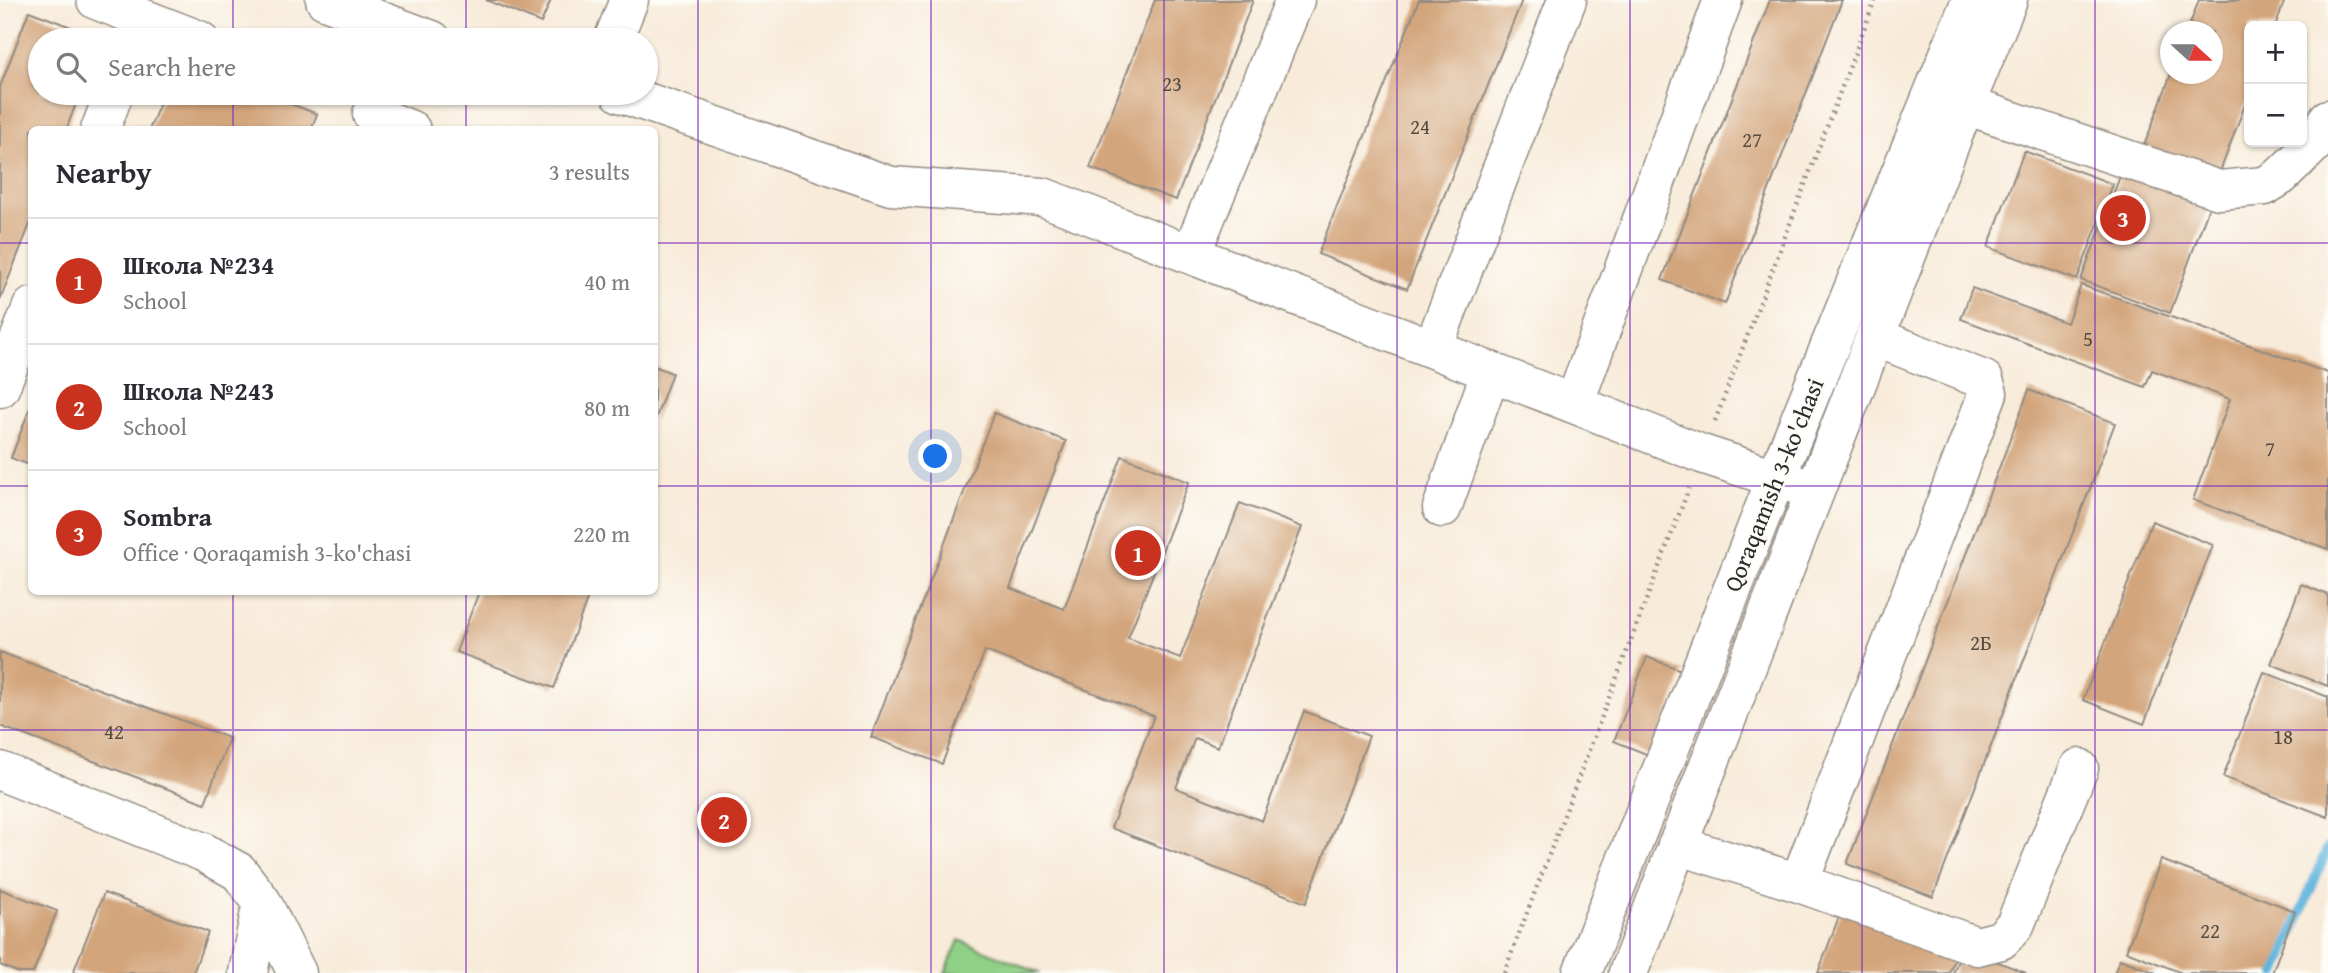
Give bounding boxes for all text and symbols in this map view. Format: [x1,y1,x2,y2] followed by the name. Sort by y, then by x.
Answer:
[2160,21,2223,84] north arrow
[2244,21,2307,147] map controls
[2244,21,2307,84] button: +
[28,28,658,105] search box
[108,47,236,86] text: Search here
[52,48,90,86] icon: search
[1162,68,1182,99] house number: 23
[2244,84,2307,147] button: −
[1410,111,1430,142] house number: 24
[1742,124,1762,155] house number: 27
[56,150,152,194] text: Nearby
[549,155,630,188] text: 3 results
[2100,192,2146,244] pin: 3
[123,245,275,284] text: Школа №234
[73,265,85,298] text: 1
[584,265,630,298] text: 40 m
[123,284,187,317] text: School
[2083,323,2093,354] house number: 5
[123,371,275,410] text: Школа №243
[1715,372,1833,597] street label: Qoraqamish 3-ko'chasi
[73,391,85,424] text: 2
[584,391,630,424] text: 80 m
[123,410,187,443] text: School
[2265,433,2275,464] house number: 7
[918,439,952,473] your location
[123,497,212,536] text: Sombra
[73,517,85,550] text: 3
[573,517,630,550] text: 220 m
[1115,527,1161,579] pin: 1
[123,536,411,569] text: Office · Qoraqamish 3-ko'chasi
[1970,627,1992,658] house number: 2Б
[104,716,124,747] house number: 42
[2273,721,2293,752] house number: 18
[701,794,747,846] pin: 2
[2200,915,2220,946] house number: 22

